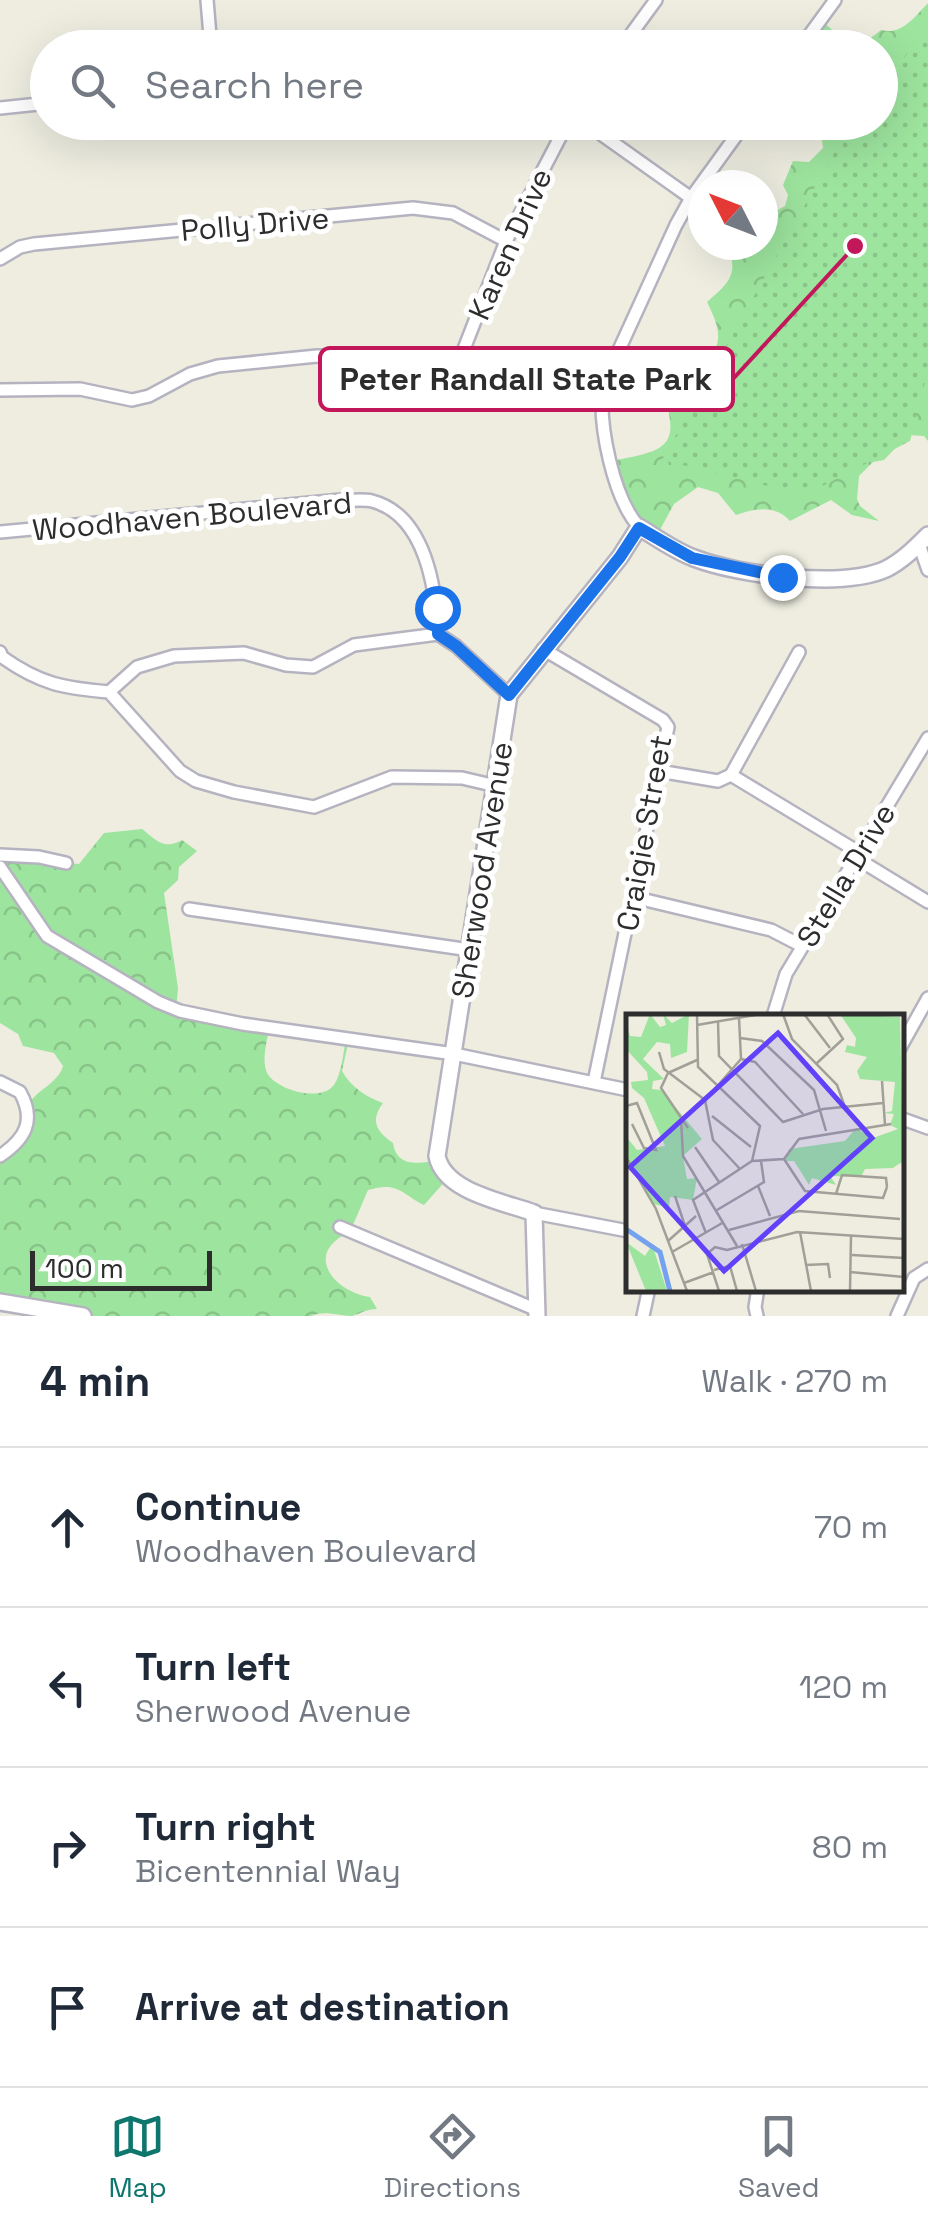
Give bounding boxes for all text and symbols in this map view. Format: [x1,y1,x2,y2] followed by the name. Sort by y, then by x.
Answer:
[30,30,898,140] search box
[65,58,120,113] icon: search
[145,61,364,109] text: Search here
[459,162,561,326] street label: Karen Drive
[688,170,778,260] north arrow
[179,198,331,250] street label: Polly Drive
[320,348,733,410] callout: Peter Randall State Park
[340,359,712,399] text: Peter Randall State Park
[31,483,353,549] street label: Woodhaven Boulevard
[760,555,806,601] route end
[415,586,461,632] route start
[608,732,680,934] street label: Craigie Street
[442,739,522,1001] street label: Sherwood Avenue
[788,796,904,954] street label: Stella Drive
[626,1014,903,1291] inset map
[30,1246,212,1290] scale bar
[45,1250,124,1286] text: 100 m
[40,1355,150,1408] text: 4 min
[701,1361,888,1401] text: Walk · 270 m
[135,1483,301,1531] text: Continue
[40,1500,95,1555] icon: ahead
[814,1507,888,1547] text: 70 m
[135,1531,477,1571] text: Woodhaven Boulevard
[135,1643,291,1691] text: Turn left
[40,1660,95,1715] icon: left
[799,1667,888,1707] text: 120 m
[135,1691,412,1731] text: Sherwood Avenue
[135,1803,316,1851] text: Turn right
[40,1820,95,1875] icon: right
[812,1827,888,1867] text: 80 m
[135,1851,401,1891] text: Bicentennial Way
[40,1980,95,2035] icon: arrive
[135,1983,510,2031] text: Arrive at destination
[108,2109,167,2205] tab: Map
[384,2109,521,2205] tab: Directions
[738,2109,820,2205] tab: Saved

